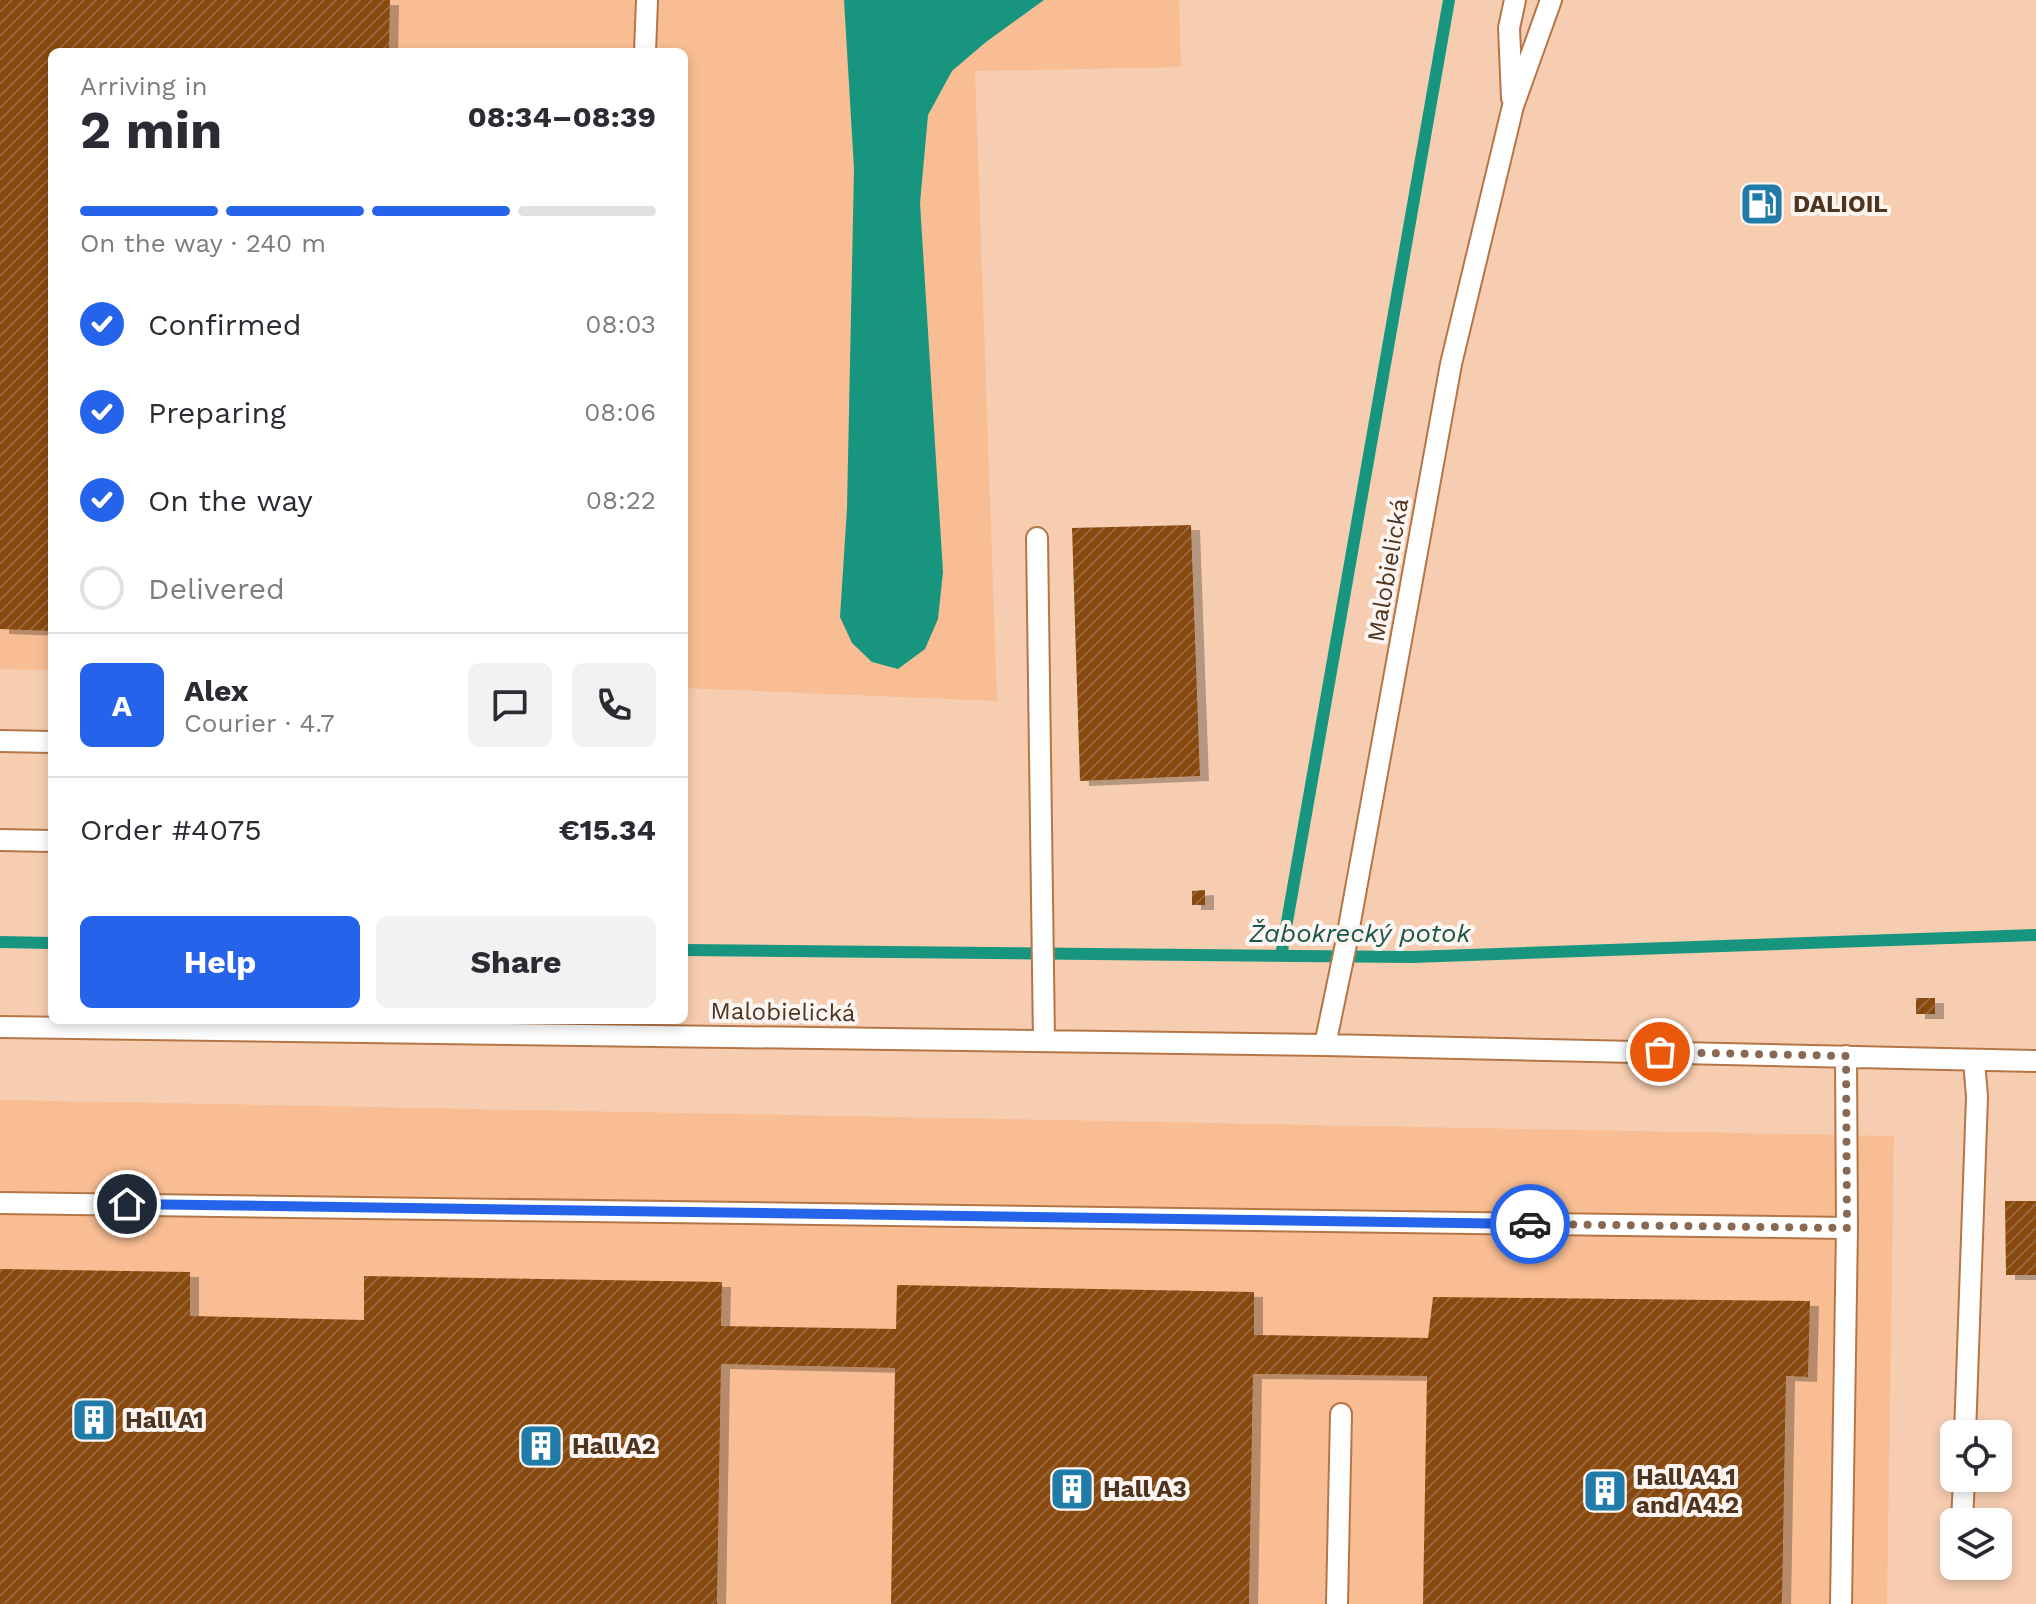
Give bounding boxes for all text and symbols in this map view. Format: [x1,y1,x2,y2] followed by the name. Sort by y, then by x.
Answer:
[80,71,208,101] text: Arriving in
[467,99,656,134] text: 08:34–08:39
[80,100,222,161] text: 2 min
[1738,180,1786,228] fuel station icon: DALIOIL
[1793,190,1888,218] place label: DALIOIL
[80,228,326,258] text: On the way · 240 m
[80,302,124,346] icon: check
[148,307,302,342] text: Confirmed
[585,309,656,339] text: 08:03
[80,390,124,434] icon: check
[148,395,286,430] text: Preparing
[584,397,656,427] text: 08:06
[80,478,124,522] icon: check
[148,483,313,518] text: On the way
[586,485,656,515] text: 08:22
[1362,496,1414,644] street label: Malobielická
[148,571,285,606] text: Delivered
[468,663,552,747] button: chat
[572,663,656,747] button: phone
[184,673,248,708] text: Alex
[112,688,132,723] text: A
[184,708,334,738] text: Courier · 4.7
[80,812,262,847] text: Order #4075
[559,812,656,847] text: €15.34
[80,916,360,1008] button: Help
[376,916,656,1008] button: Share
[1248,918,1471,948] water label: Žabokrecký potok
[710,997,856,1027] street label: Malobielická
[1626,1018,1694,1086] pin
[1638,1030,1682,1074] icon: bag
[93,1170,161,1238] pin
[105,1182,149,1226] icon: home
[1490,1184,1570,1264] courier
[1508,1202,1552,1246] icon: car
[70,1396,118,1444] building icon: Hall A1
[125,1406,204,1434] place label: Hall A1
[1940,1420,2012,1580] map controls
[1940,1420,2012,1492] button: locate
[517,1422,565,1470] building icon: Hall A2
[572,1432,656,1460] place label: Hall A2
[1636,1463,1739,1519] place label: Hall A4.1 and A4.2
[1048,1465,1096,1513] building icon: Hall A3
[1581,1467,1629,1515] building icon: Hall A4.1 and A4.2
[1103,1475,1187,1503] place label: Hall A3
[1940,1508,2012,1580] button: layers

